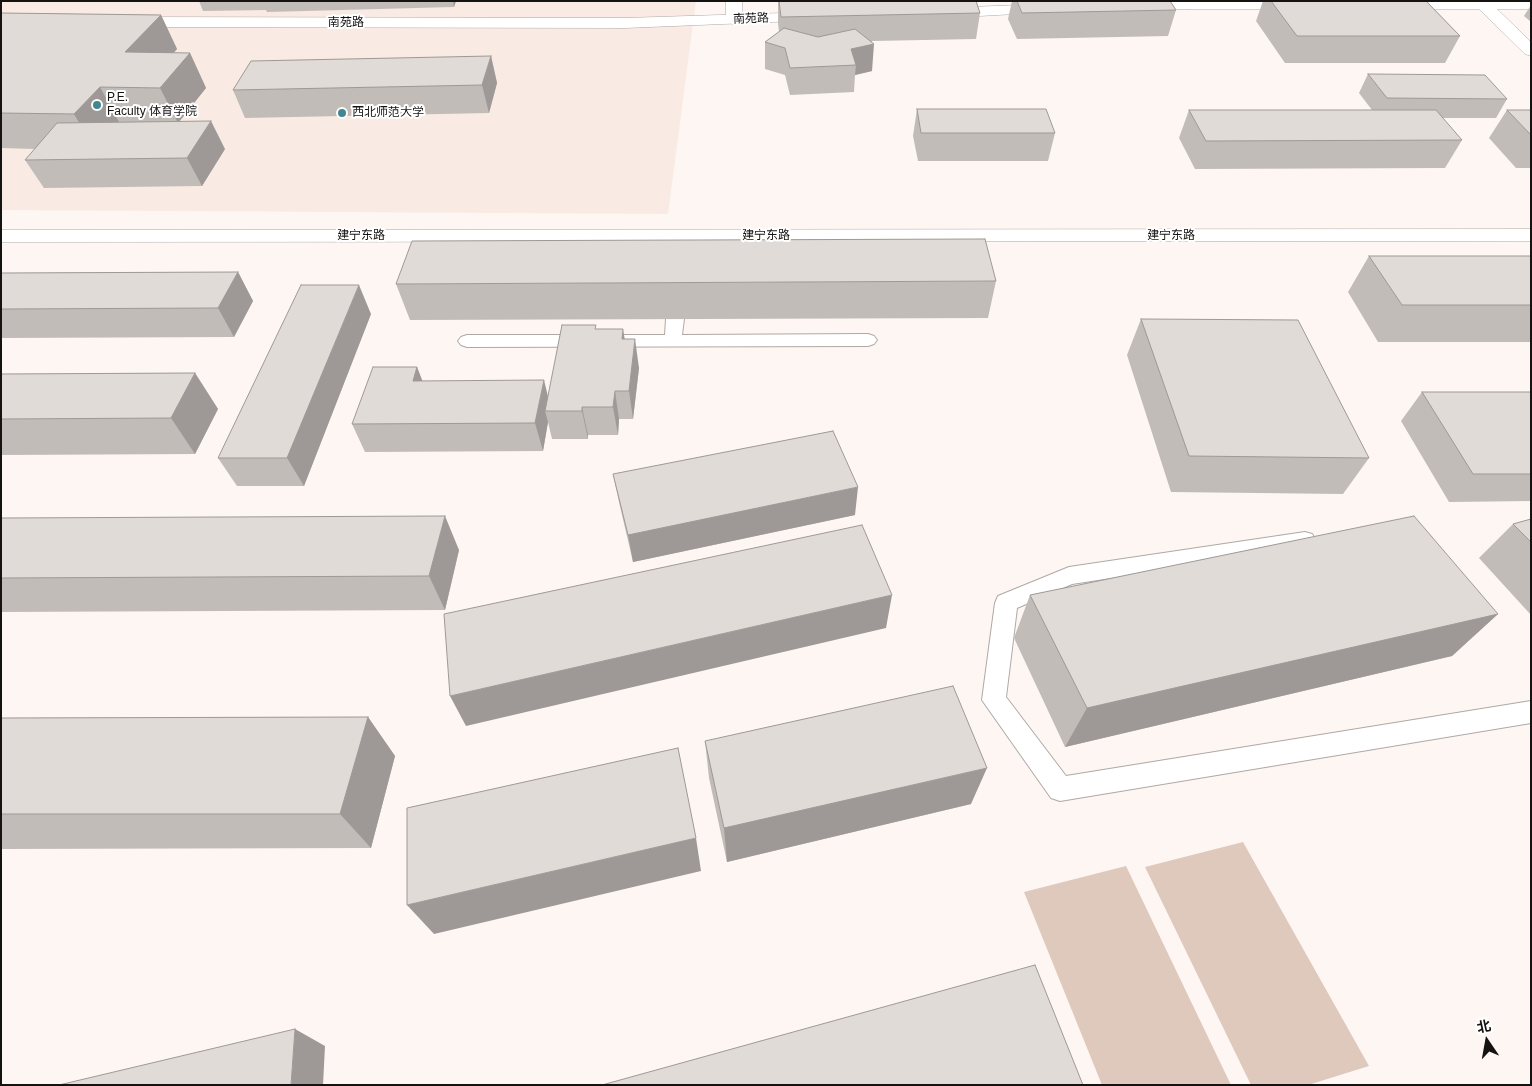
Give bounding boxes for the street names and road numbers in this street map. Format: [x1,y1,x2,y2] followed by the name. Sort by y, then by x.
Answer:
[733,11,769,27] street label: 南苑路
[328,16,364,30] street label: 南苑路
[337,229,385,243] street label: 建宁东路
[742,229,790,243] street label: 建宁东路
[1147,229,1195,243] street label: 建宁东路

